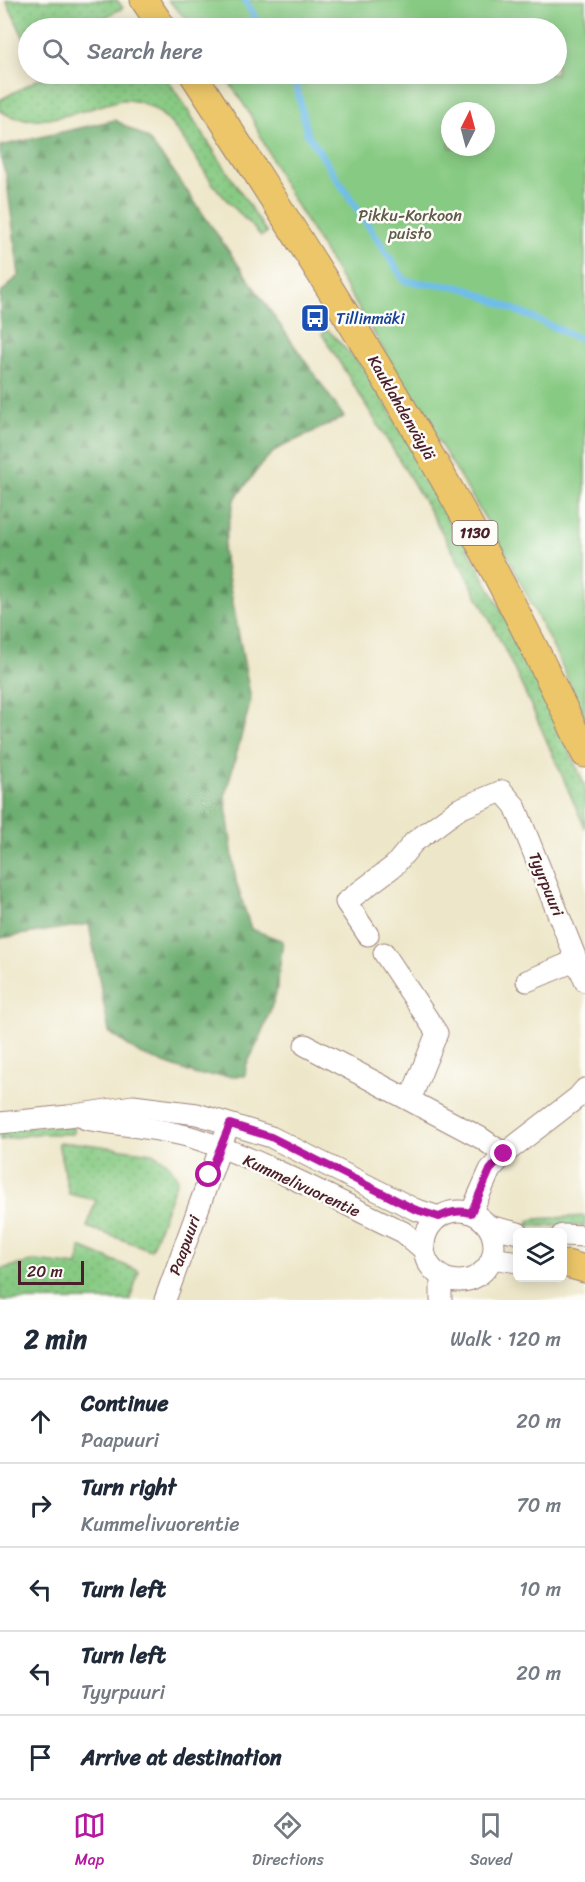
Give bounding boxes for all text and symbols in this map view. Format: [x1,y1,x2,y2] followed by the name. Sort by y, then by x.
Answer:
[18,18,567,84] search box
[87,32,203,71] text: Search here
[39,35,72,68] icon: search
[441,102,495,156] north arrow
[358,201,462,248] park label: Pikku-Korkoon puisto
[299,302,331,334] bus stop icon: Tillinmäki
[336,304,405,333] place label: Tillinmäki
[360,349,444,466] street label: Kauklahdenväylä
[452,521,498,545] road number: 1130
[521,848,573,921] street label: Tyyrpuuri
[490,1140,516,1166] route end
[238,1146,365,1225] street label: Kummelivuorentie
[195,1161,221,1187] route start
[160,1210,209,1279] street label: Paapuuri
[513,1228,567,1282] map controls
[513,1228,567,1282] button: layers
[27,1257,63,1286] text: 20 m
[18,1258,84,1286] scale bar
[24,1316,87,1362] text: 2 min
[450,1322,561,1357] text: Walk · 120 m
[81,1384,169,1423] text: Continue
[516,1404,561,1439] text: 20 m
[24,1405,57,1438] icon: ahead
[81,1423,159,1458] text: Paapuuri
[81,1468,176,1507] text: Turn right
[516,1488,561,1523] text: 70 m
[24,1489,57,1522] icon: right
[81,1507,240,1542] text: Kummelivuorentie
[81,1570,166,1609] text: Turn left
[519,1572,561,1607] text: 10 m
[24,1573,57,1606] icon: left
[81,1636,166,1675] text: Turn left
[516,1656,561,1691] text: 20 m
[24,1657,57,1690] icon: left
[81,1675,165,1710] text: Tyyrpuuri
[81,1738,282,1777] text: Arrive at destination
[24,1741,57,1774] icon: arrive
[73,1809,106,1874] tab: Map
[252,1809,324,1874] tab: Directions
[470,1809,512,1874] tab: Saved

